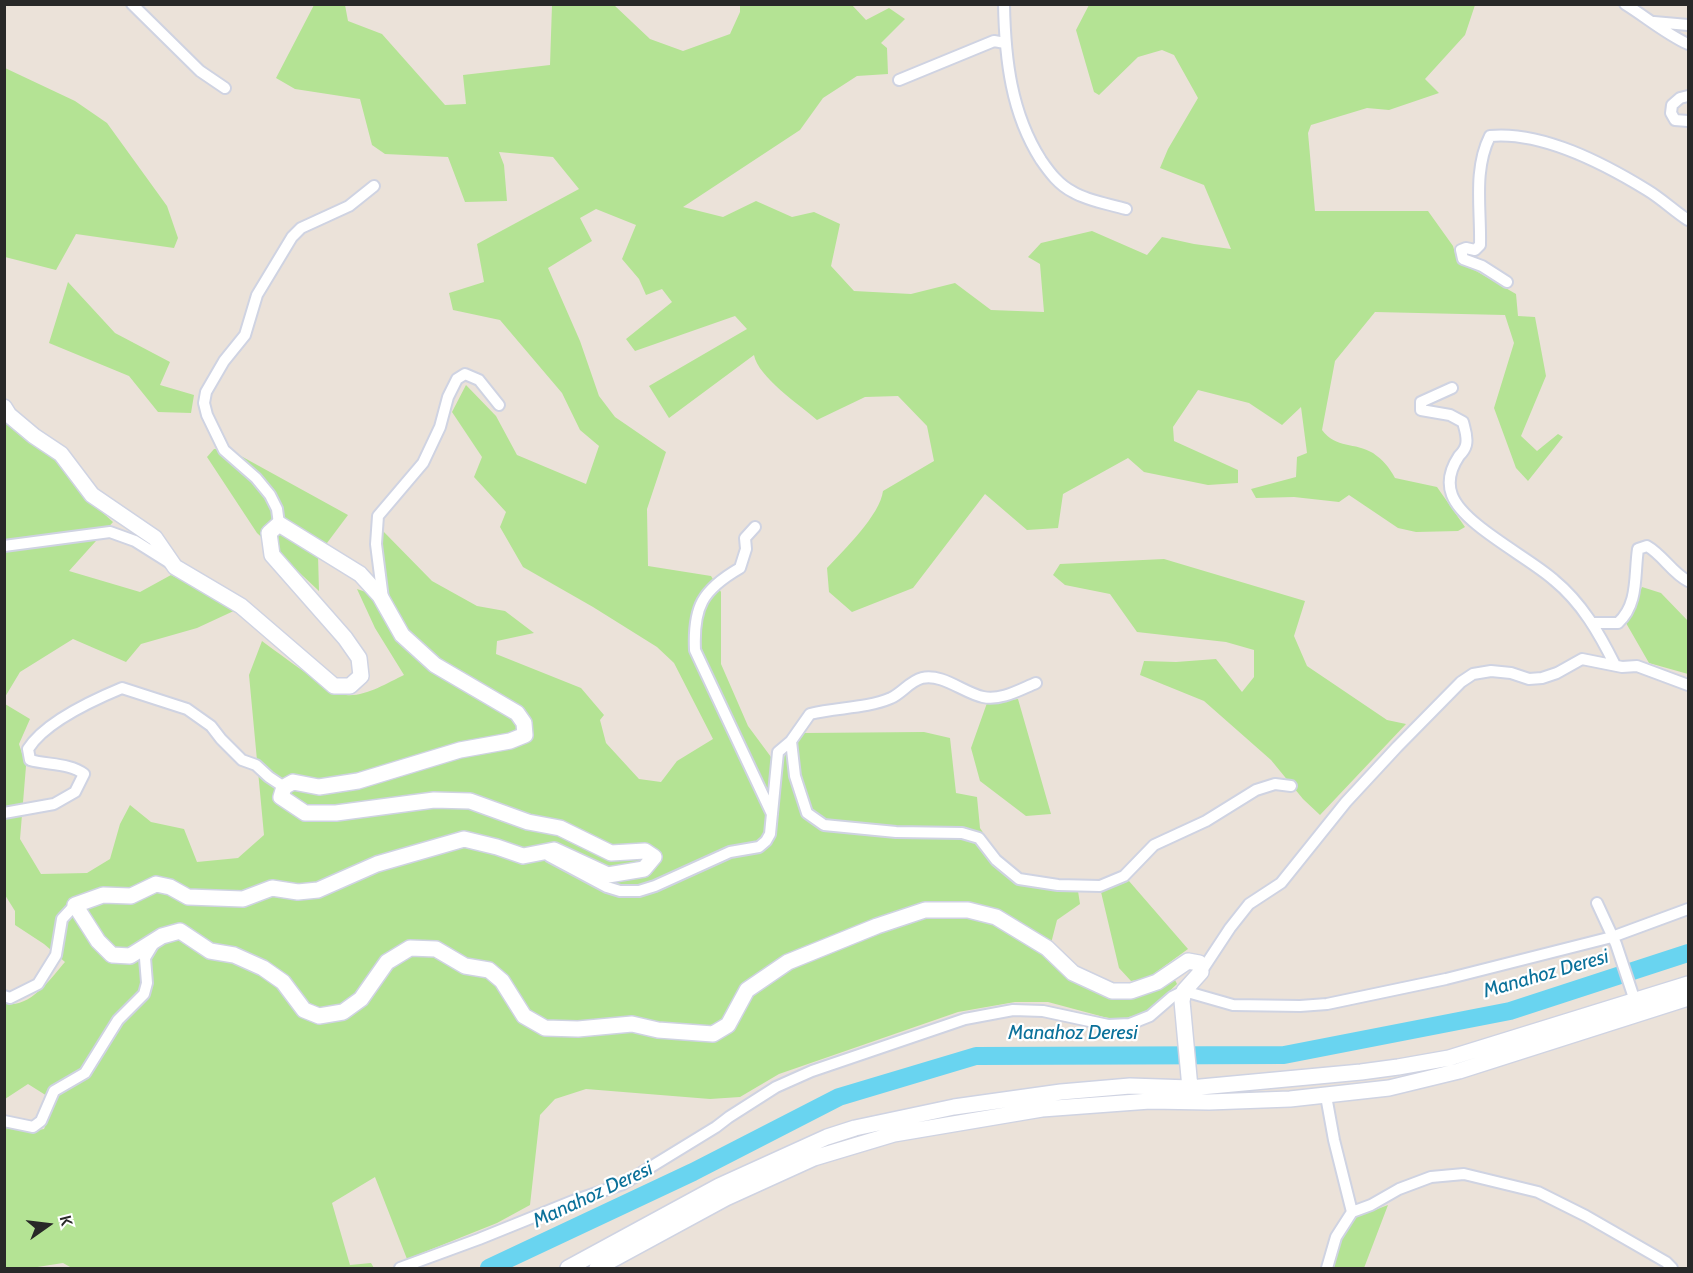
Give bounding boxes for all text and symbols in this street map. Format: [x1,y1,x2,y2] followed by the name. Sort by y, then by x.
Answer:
[1480,945,1612,1003] water label: Manahoz Deresi
[1008,1021,1138,1045] water label: Manahoz Deresi
[529,1157,657,1233] water label: Manahoz Deresi
[18,1195,78,1255] north arrow
[56,1213,76,1228] text: K

